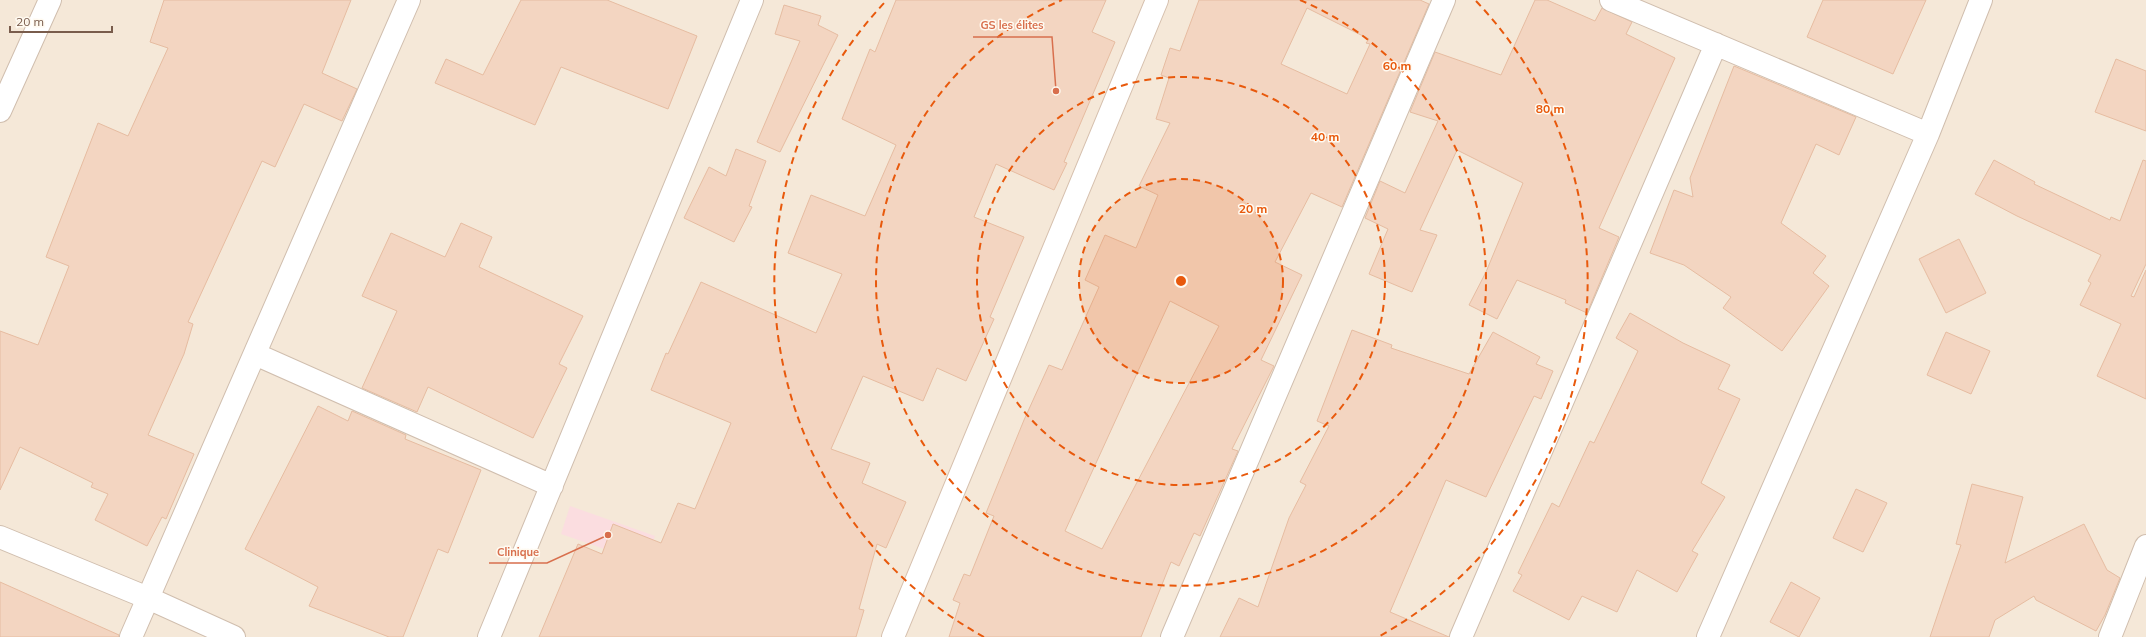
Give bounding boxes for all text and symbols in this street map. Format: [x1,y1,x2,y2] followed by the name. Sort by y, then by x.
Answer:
[10,8,112,34] scale bar
[16,14,44,29] text: 20 m
[973,14,1052,37] callout: GS les élites
[980,18,1044,32] text: GS les élites
[1383,58,1411,73] text: 60 m
[1536,101,1564,116] text: 80 m
[1311,129,1339,144] text: 40 m
[1239,201,1267,216] text: 20 m
[1174,274,1188,288] centre of rings
[489,540,547,563] callout: Clinique
[497,545,539,559] text: Clinique

